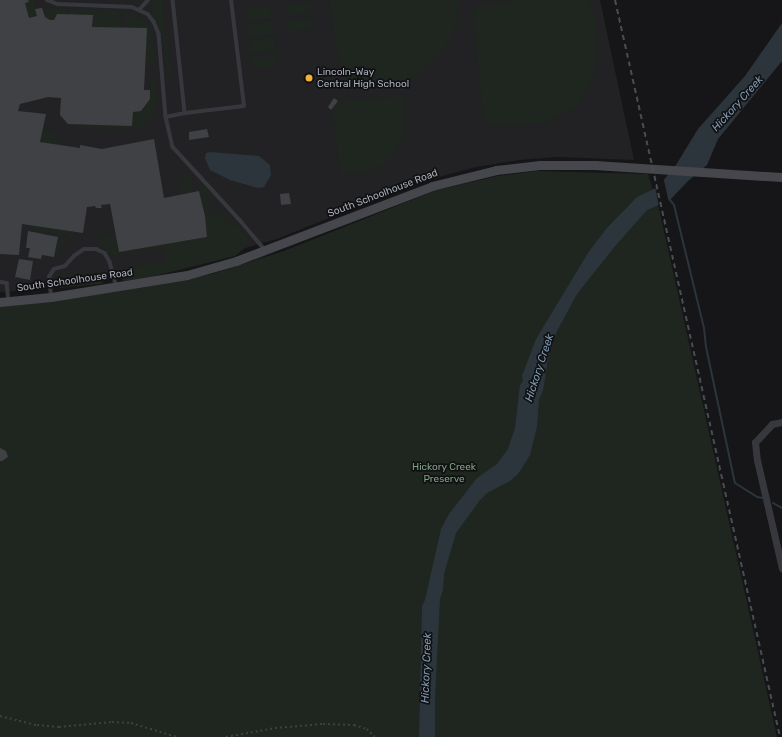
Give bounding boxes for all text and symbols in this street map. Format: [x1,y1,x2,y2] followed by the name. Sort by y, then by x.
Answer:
[317,66,409,90] place label: Lincoln-Way Central High School
[304,73,314,83] marker: Lincoln-Way Central High School
[709,73,767,135] water label: Hickory Creek
[326,167,440,221] street label: South Schoolhouse Road
[16,267,134,295] street label: South Schoolhouse Road
[523,332,557,404] water label: Hickory Creek
[412,461,476,484] park label: Hickory Creek Preserve
[419,632,435,704] water label: Hickory Creek

